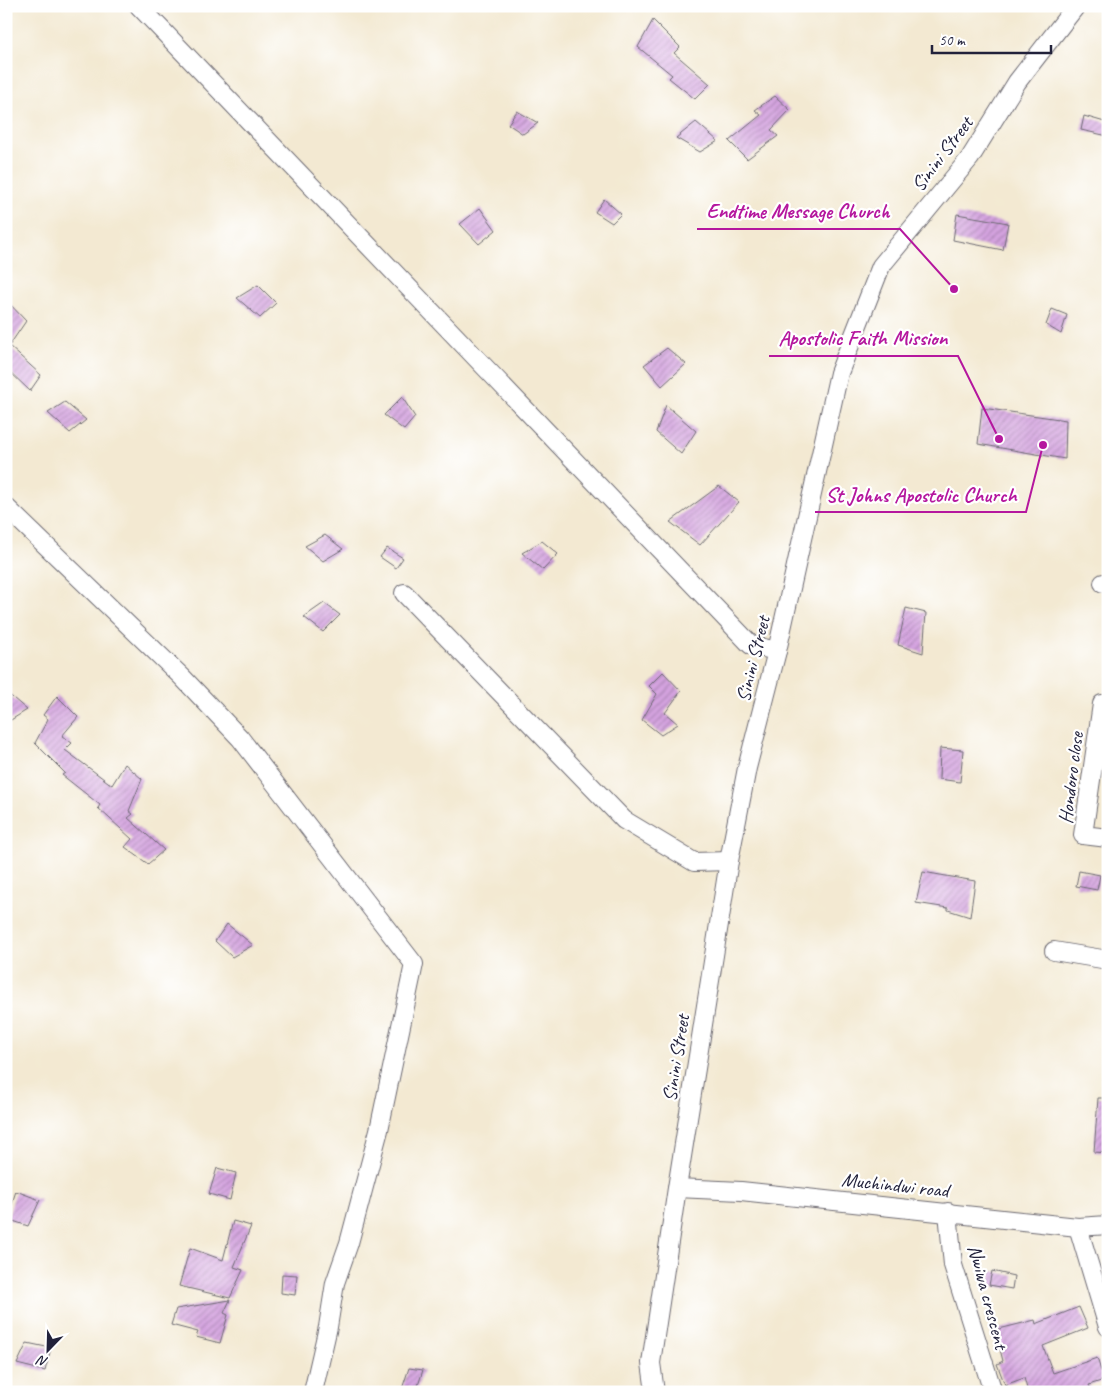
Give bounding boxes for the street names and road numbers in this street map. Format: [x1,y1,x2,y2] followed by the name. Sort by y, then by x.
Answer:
[906,110,980,196] street label: Sinini Street
[730,611,776,704] street label: Sinini Street
[1053,729,1089,825] street label: Hondoro close
[657,1011,696,1103] street label: Sinini Street
[840,1167,953,1203] street label: Muchindwi road
[962,1242,1015,1354] street label: Nwiwa crescent

